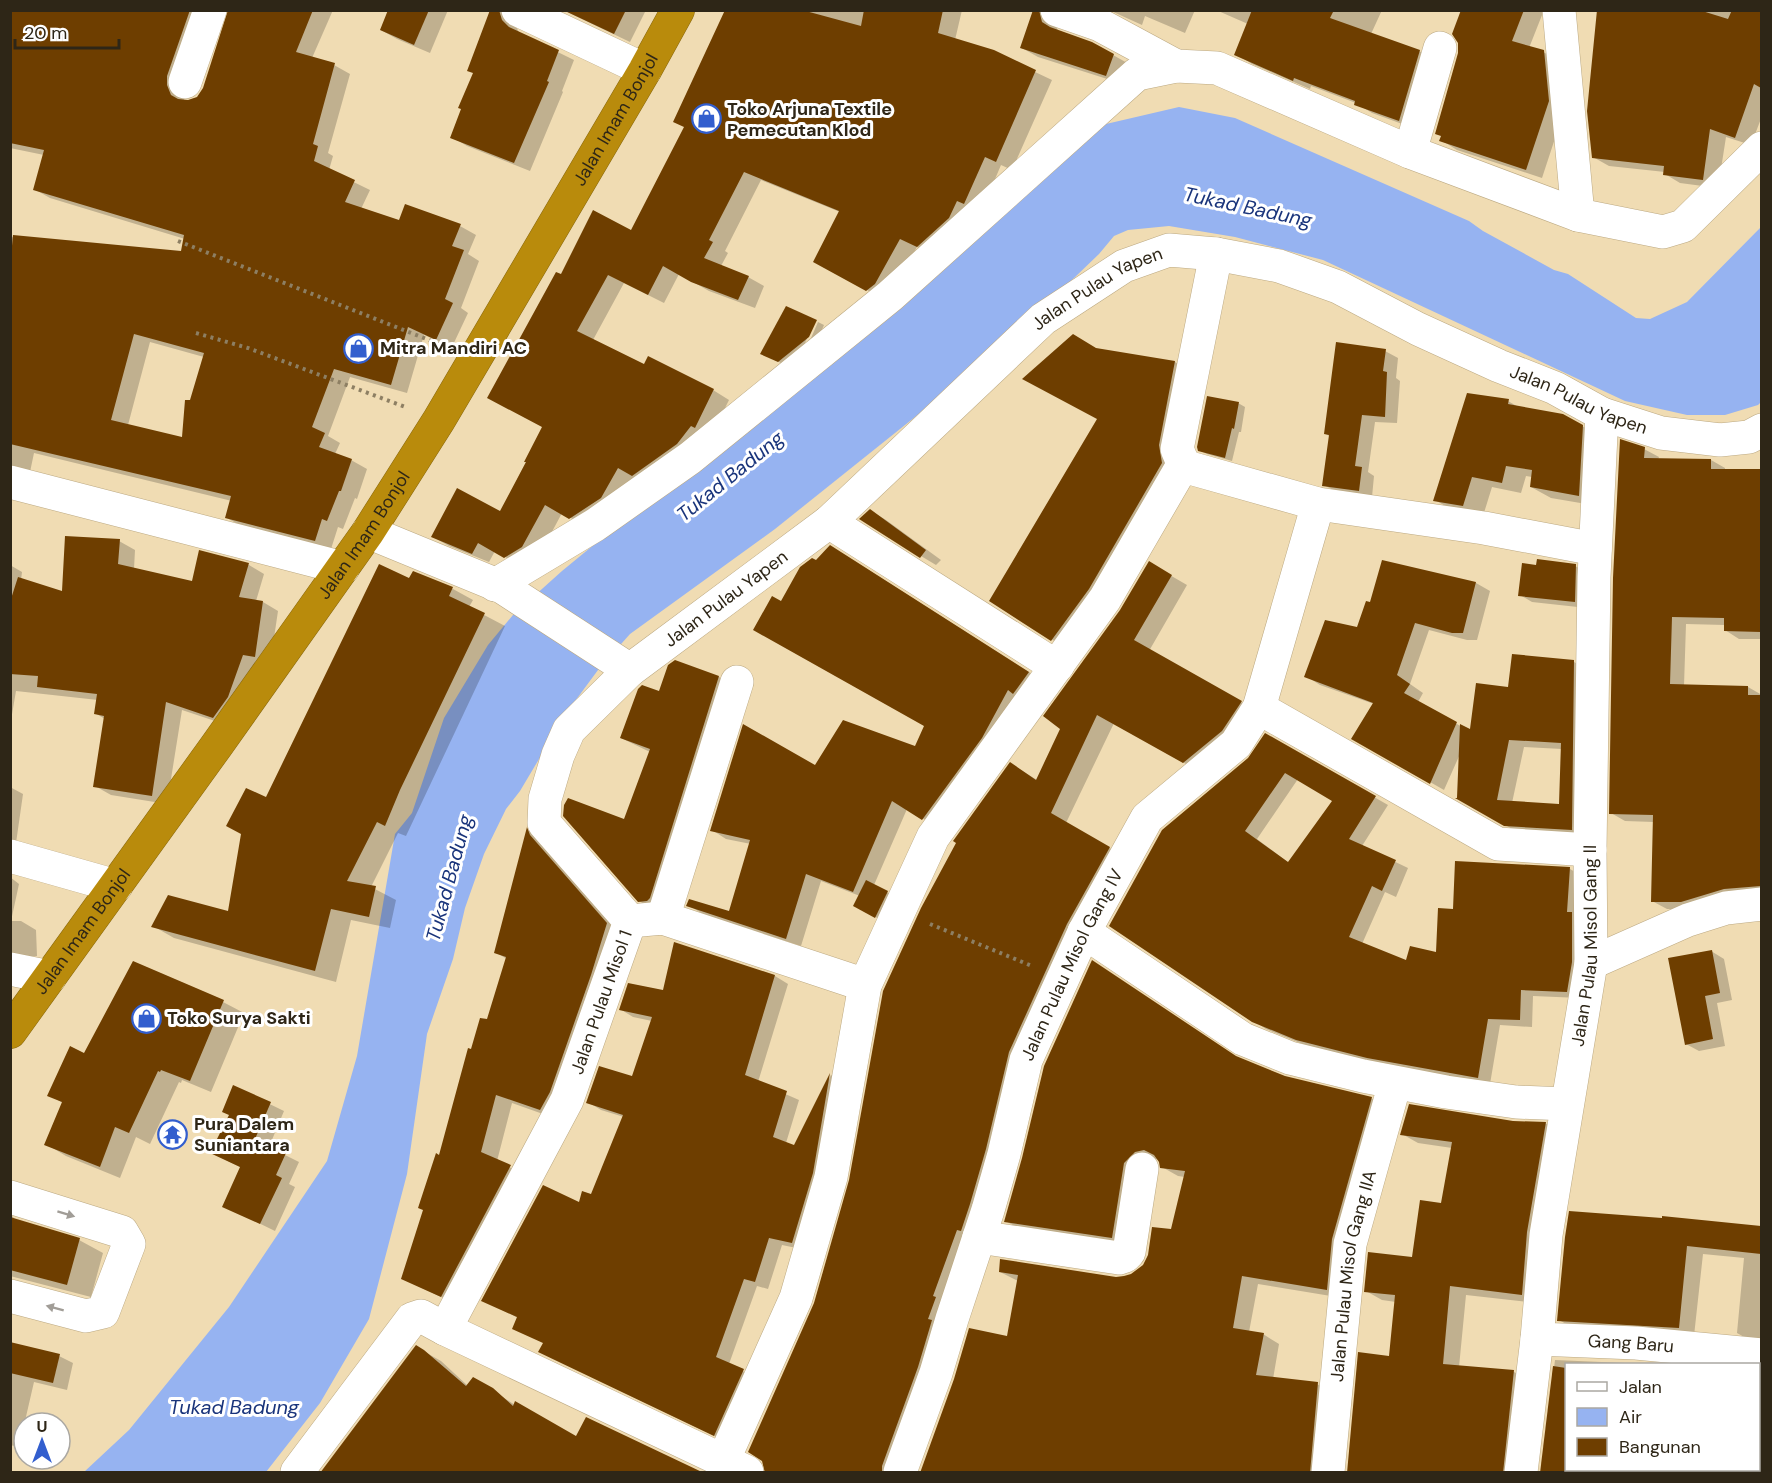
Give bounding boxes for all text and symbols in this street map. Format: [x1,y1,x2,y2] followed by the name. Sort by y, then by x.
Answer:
[15,12,118,50] scale bar
[24,21,67,45] text: 20 m
[567,49,664,190] street label: Jalan Imam Bonjol
[727,97,892,142] place label: Toko Arjuna Textile Pemecutan Klod
[690,103,722,135] shop icon: Toko Arjuna Textile Pemecutan Klod
[1182,181,1315,233] water label: Tukad Badung
[1026,241,1166,336] street label: Jalan Pulau Yapen
[343,332,375,364] shop icon: Mitra Mandiri AC
[380,336,527,360] place label: Mitra Mandiri AC
[1506,359,1650,440] street label: Jalan Pulau Yapen
[671,424,790,527] water label: Tukad Badung
[312,467,416,604] street label: Jalan Imam Bonjol
[659,545,793,653] street label: Jalan Pulau Yapen
[420,811,479,944] water label: Tukad Badung
[1565,845,1603,1048] street label: Jalan Pulau Misol Gang II
[29,864,136,999] street label: Jalan Imam Bonjol
[1015,865,1129,1064] street label: Jalan Pulau Misol Gang IV
[565,927,638,1078] street label: Jalan Pulau Misol 1
[130,1002,162,1034] shop icon: Toko Surya Sakti
[167,1006,311,1030] place label: Toko Surya Sakti
[194,1112,294,1157] place label: Pura Dalem Suniantara
[157,1118,189,1150] temple icon: Pura Dalem Suniantara
[1325,1167,1382,1383] street label: Jalan Pulau Misol Gang IIA
[57,1210,75,1219] one-way arrow
[46,1302,64,1312] one-way arrow
[1587,1329,1675,1359] street label: Gang Baru
[1565,1363,1760,1471] legend
[1619,1375,1662,1399] text: Jalan
[169,1394,300,1420] water label: Tukad Badung
[1619,1405,1642,1429] text: Air
[12,1411,72,1471] north arrow
[37,1416,47,1437] text: U
[1619,1435,1701,1459] text: Bangunan

